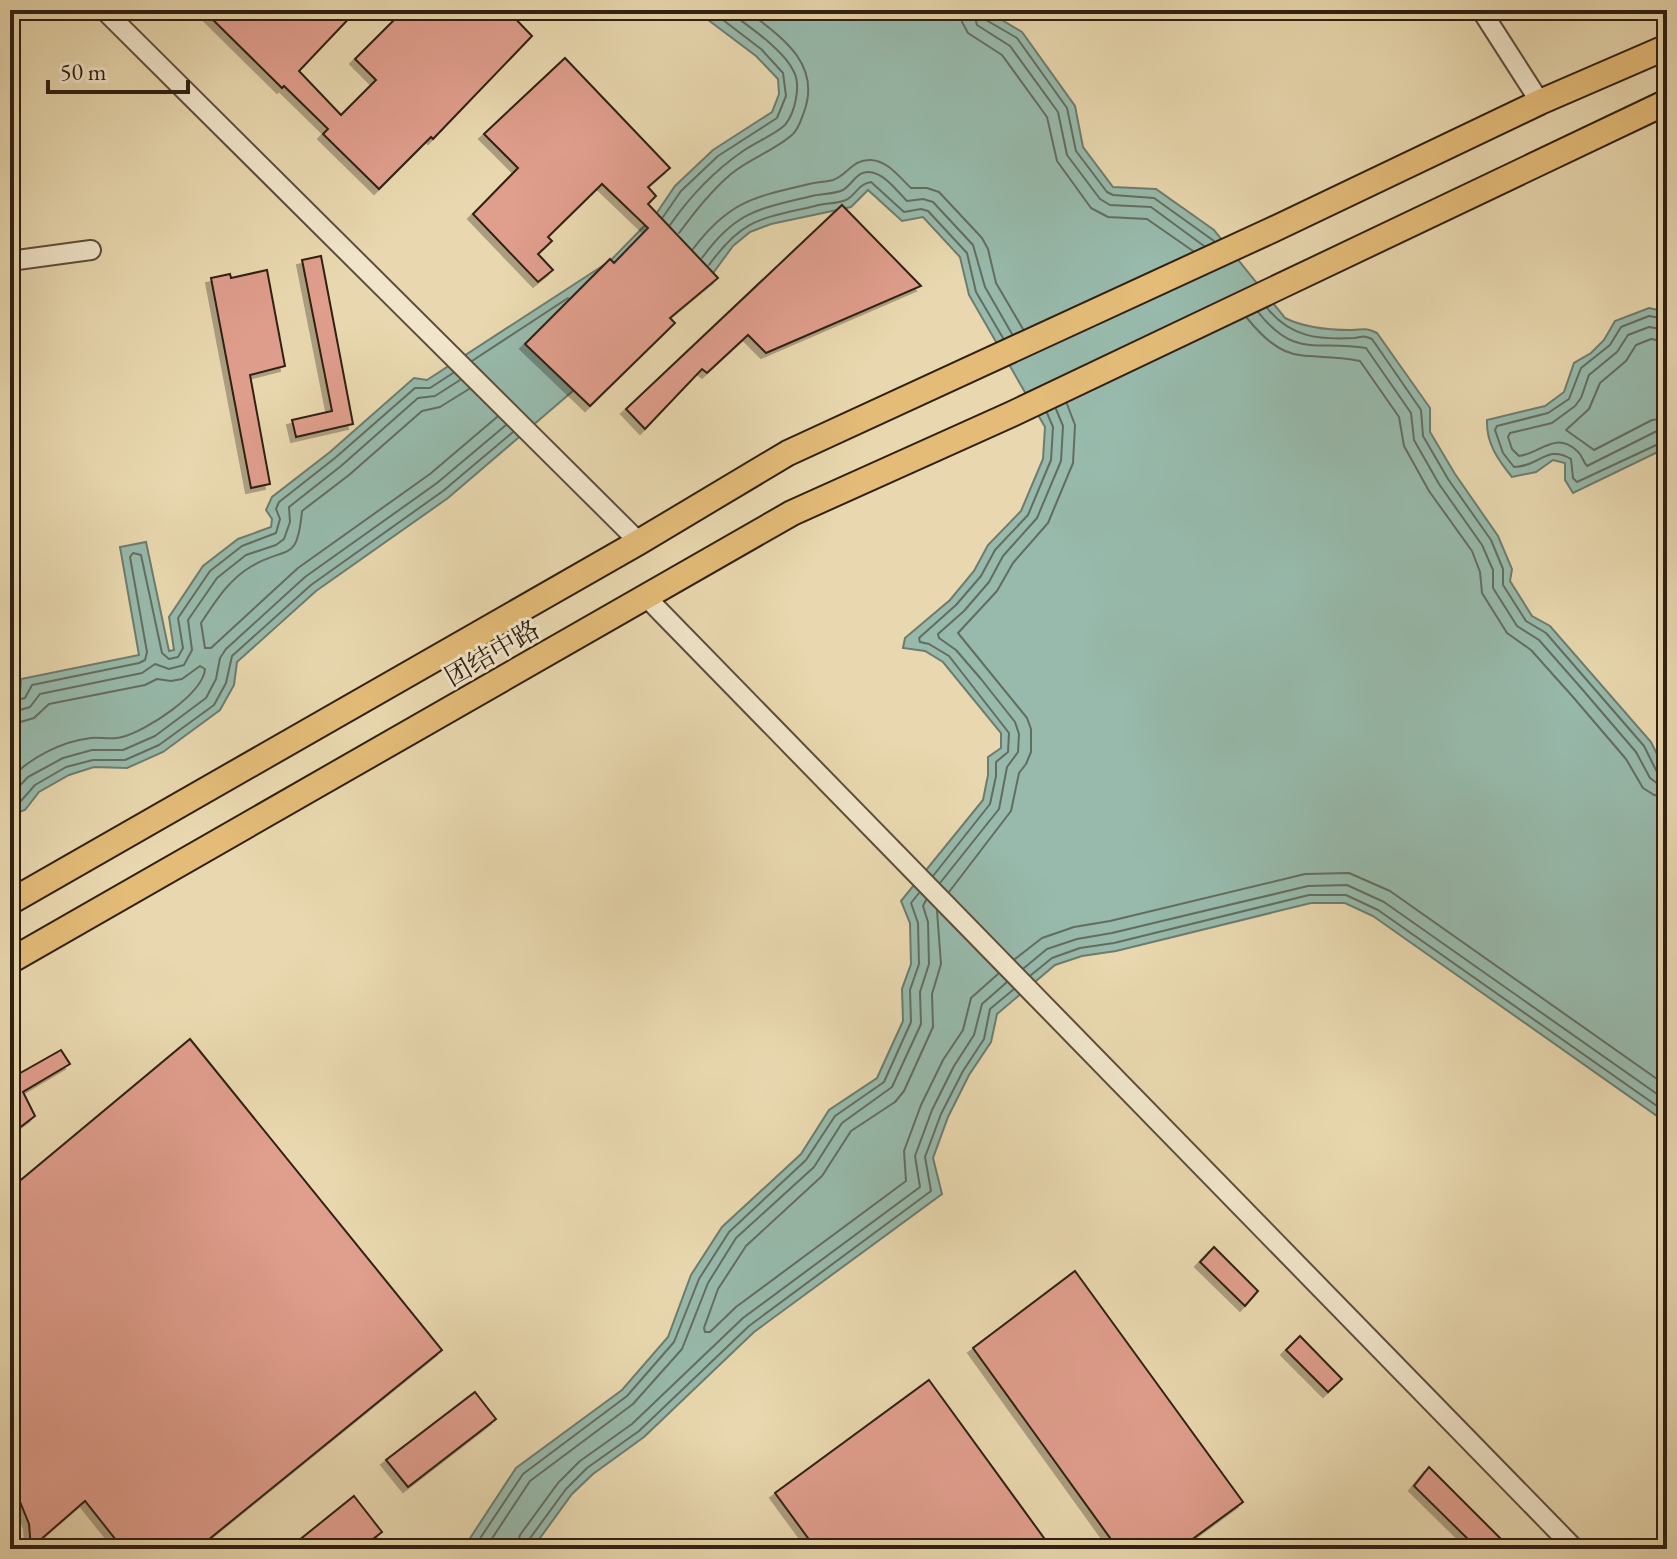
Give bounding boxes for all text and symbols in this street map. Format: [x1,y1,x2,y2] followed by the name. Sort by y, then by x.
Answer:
[48,44,188,94] scale bar
[60,56,107,87] text: 50 m
[438,612,546,694] street label: 团结中路

